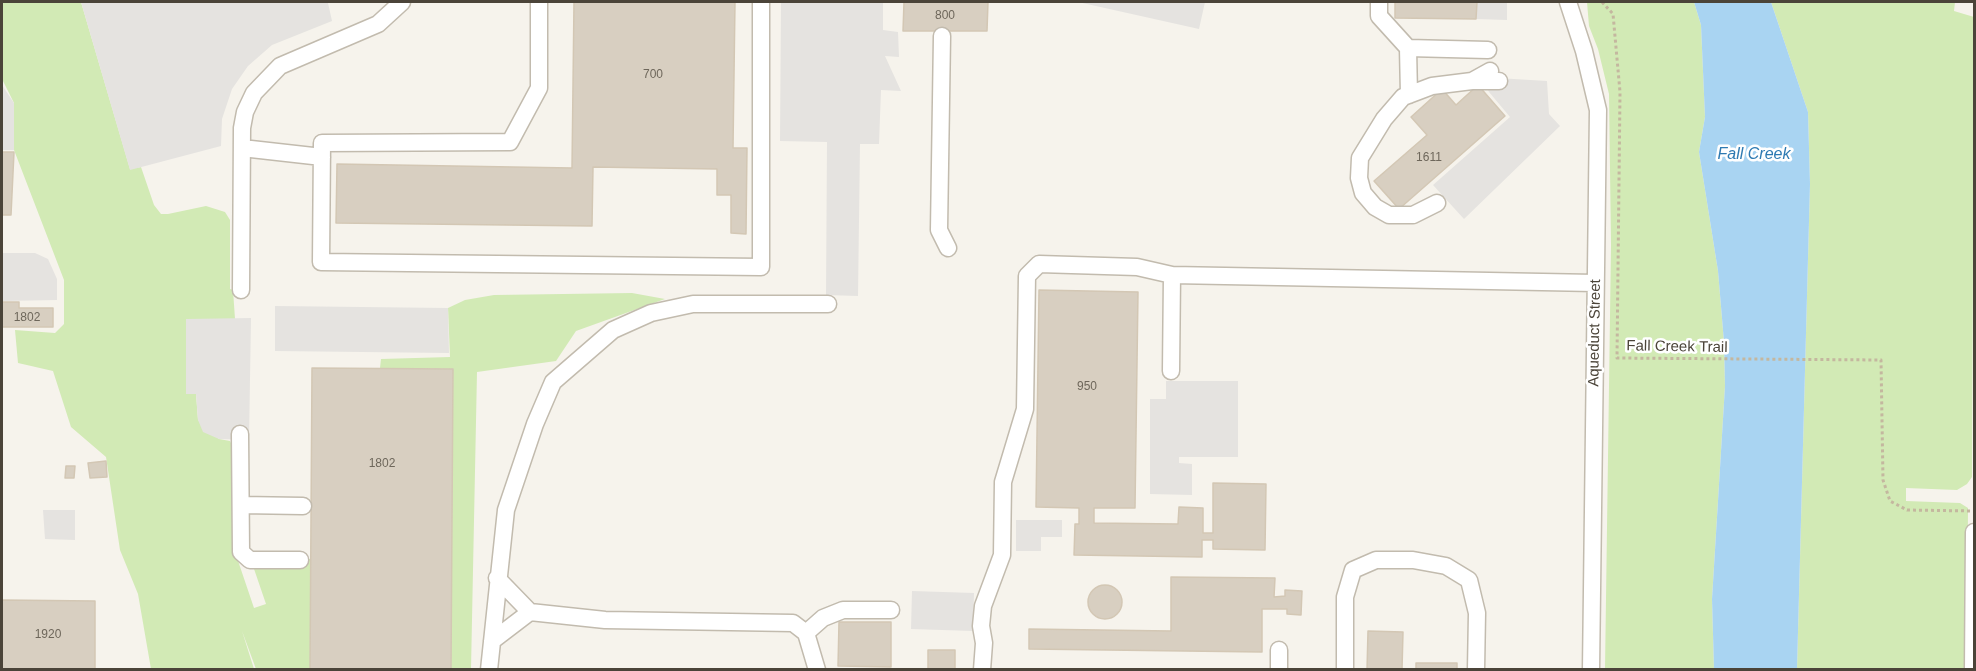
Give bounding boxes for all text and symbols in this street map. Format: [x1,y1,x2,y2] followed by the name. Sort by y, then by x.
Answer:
[935,9,955,23] house number: 800
[643,68,663,82] house number: 700
[1718,145,1790,165] water label: Fall Creek
[1416,151,1442,165] house number: 1611
[1585,279,1605,387] street label: Aqueduct Street
[14,311,40,325] house number: 1802
[1626,337,1728,357] street label: Fall Creek Trail
[1077,380,1097,394] house number: 950
[369,457,395,471] house number: 1802
[35,628,61,642] house number: 1920

